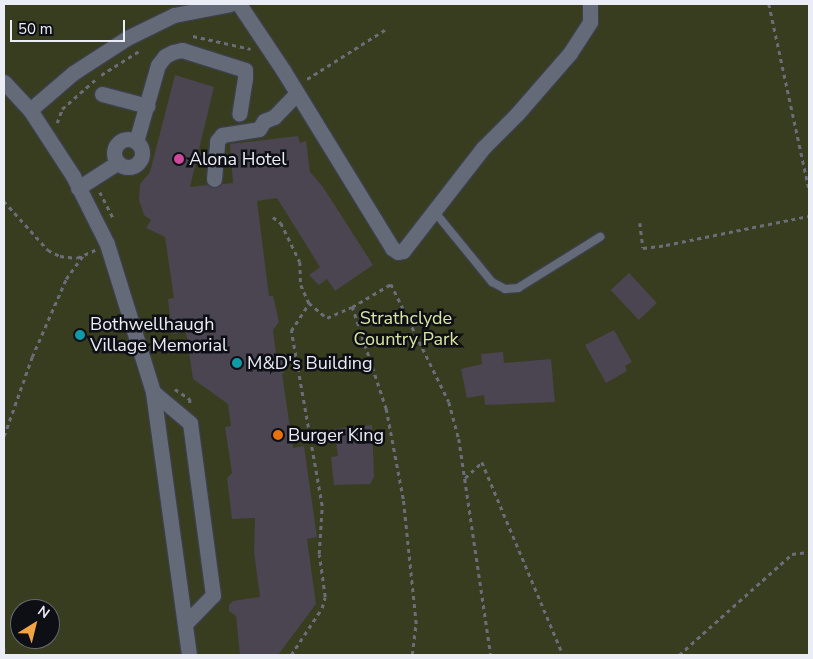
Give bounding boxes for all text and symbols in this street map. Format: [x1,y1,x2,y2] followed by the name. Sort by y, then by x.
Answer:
[12,10,128,42] scale bar
[18,19,53,39] text: 50 m
[189,148,286,170] place label: Alona Hotel
[173,153,185,165] marker: Alona Hotel
[354,308,458,350] park label: Strathclyde Country Park
[90,314,227,356] place label: Bothwellhaugh Village Memorial
[74,329,86,341] marker: Bothwellhaugh Village Memorial
[247,352,373,374] place label: M&D's Building
[231,357,243,369] marker: M&D's Building
[288,424,384,446] place label: Burger King
[272,429,284,441] marker: Burger King
[10,599,60,649] north arrow
[34,601,53,623] text: N

